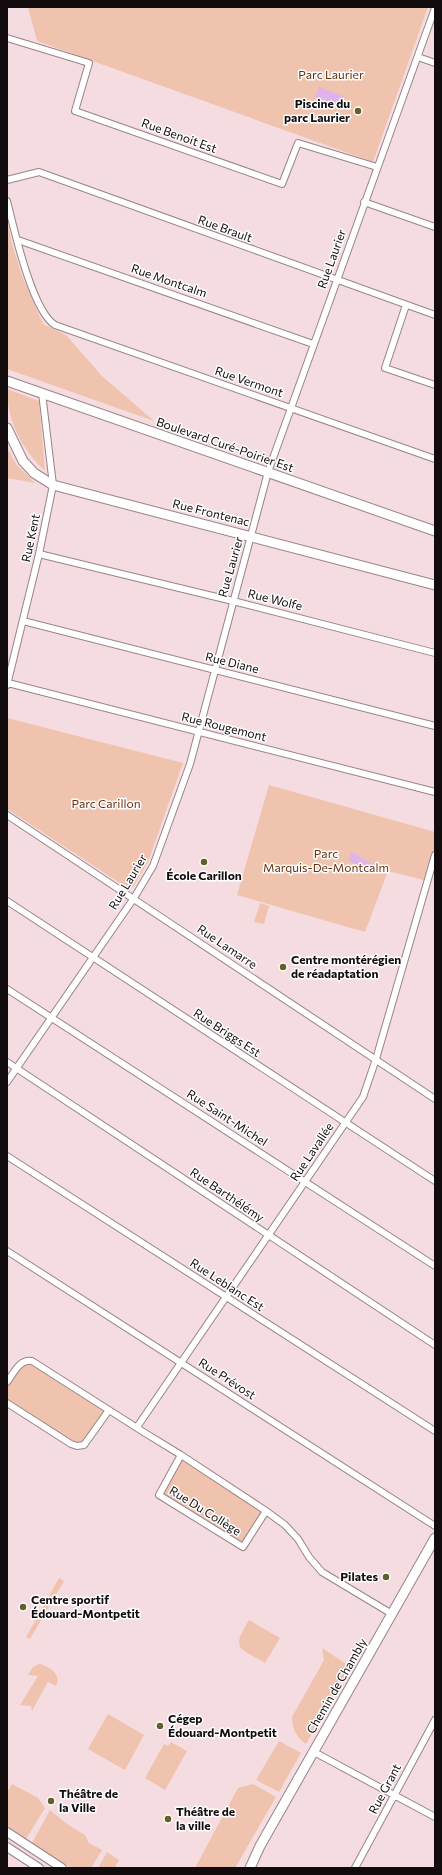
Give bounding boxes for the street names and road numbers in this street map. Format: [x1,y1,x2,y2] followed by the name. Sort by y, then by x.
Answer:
[140,115,219,155] street label: Rue Benoit Est
[196,212,254,244] street label: Rue Brault
[314,227,348,290] street label: Rue Laurier
[130,261,209,300] street label: Rue Montcalm
[213,363,285,399] street label: Rue Vermont
[155,414,296,474] street label: Boulevard Curé-Poirier Est
[171,496,251,528] street label: Rue Frontenac
[18,512,42,563] street label: Rue Kent
[215,535,245,599] street label: Rue Laurier
[247,585,304,613] street label: Rue Wolfe
[204,649,260,675] street label: Rue Diane
[180,709,268,743] street label: Rue Rougemont
[105,851,149,912] street label: Rue Laurier
[195,921,260,971] street label: Rue Lamarre
[191,1005,264,1059] street label: Rue Briggs Est
[185,1086,270,1148] street label: Rue Saint-Michel
[287,1120,336,1183] street label: Rue Lavallée
[188,1164,267,1224] street label: Rue Barthélémy
[188,1255,267,1313] street label: Rue Leblanc Est
[196,1355,259,1402] street label: Rue Prévost
[167,1483,244,1538] street label: Rue Du Collège
[303,1635,369,1736] street label: Chemin de Chambly
[365,1761,403,1816] street label: Rue Grant

